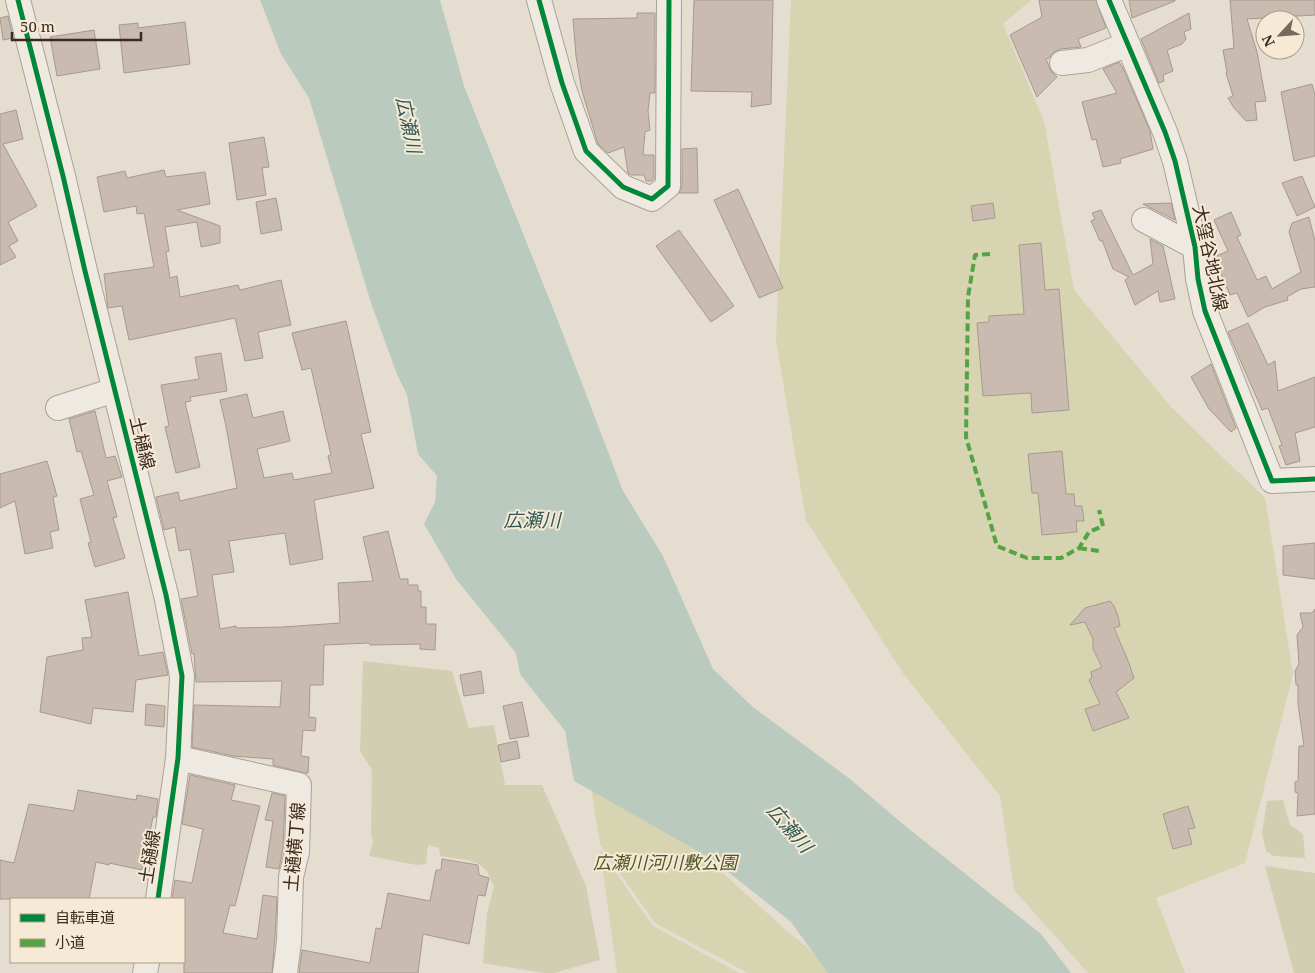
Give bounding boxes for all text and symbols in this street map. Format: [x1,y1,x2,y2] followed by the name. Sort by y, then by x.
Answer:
[12,10,141,42] scale bar
[1255,10,1305,60] north arrow
[20,16,55,36] text: 50 m
[1257,32,1279,50] text: N
[390,94,428,158] water label: 広瀬川
[1188,202,1234,313] street label: 大窪谷地北線
[125,414,161,472] street label: 土樋線
[503,507,562,533] water label: 広瀬川
[761,798,820,860] water label: 広瀬川
[278,801,310,893] street label: 土樋横丁線
[133,828,165,885] street label: 土樋線
[593,850,740,874] park label: 広瀬川河川敷公園
[10,898,185,963] legend
[55,907,115,927] text: 自転車道
[55,932,85,952] text: 小道

